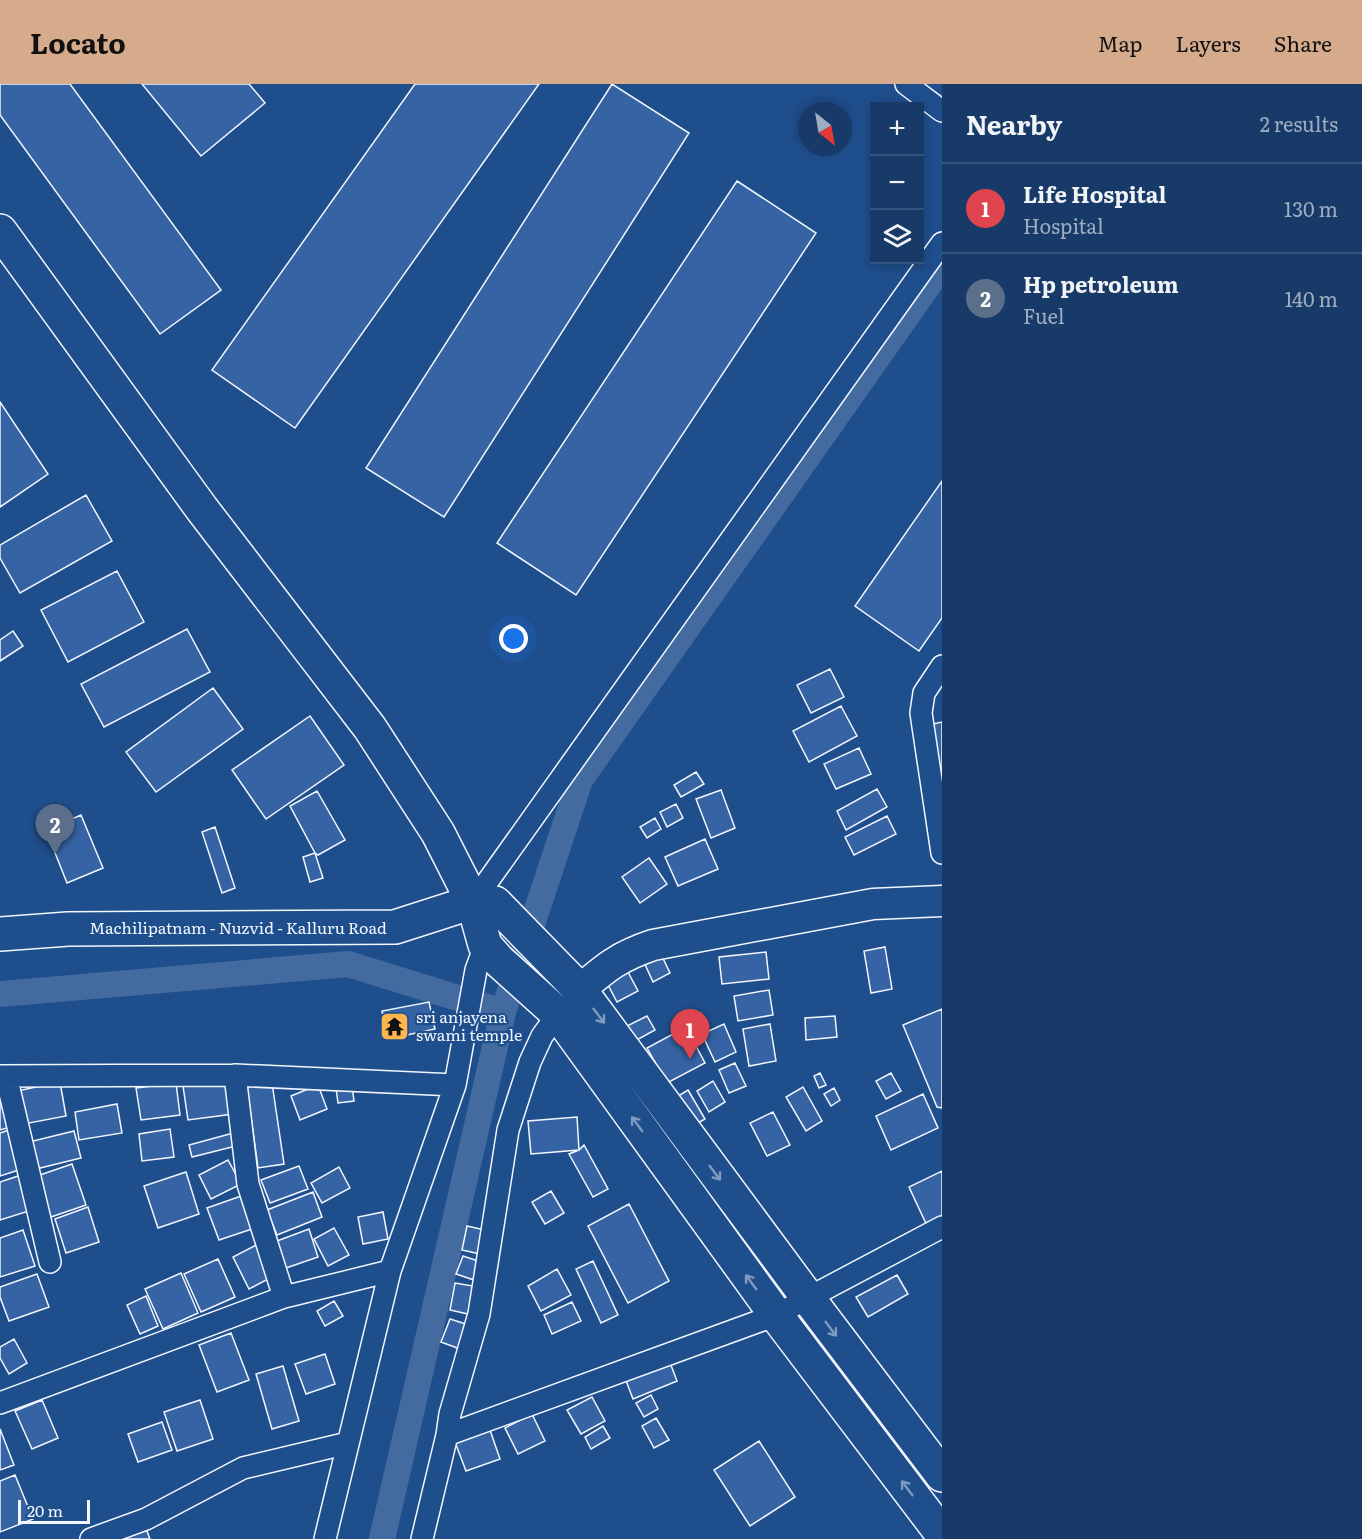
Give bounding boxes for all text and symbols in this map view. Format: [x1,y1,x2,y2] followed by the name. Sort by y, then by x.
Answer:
[30,21,126,63] text: Locato
[1098,27,1143,58] text: Map
[1176,27,1241,58] text: Layers
[1274,27,1332,58] text: Share
[798,102,852,156] north arrow
[870,102,924,264] map controls
[870,102,924,156] button: +
[966,104,1062,143] text: Nearby
[1260,108,1338,138] text: 2 results
[870,156,924,210] button: −
[1023,177,1166,210] text: Life Hospital
[981,193,990,223] text: 1
[1284,193,1338,223] text: 130 m
[870,210,924,264] button: layers
[1023,210,1104,240] text: Hospital
[1023,267,1179,300] text: Hp petroleum
[980,283,991,313] text: 2
[1285,283,1338,313] text: 140 m
[1023,300,1064,330] text: Fuel
[499,624,528,653] your location
[36,804,74,854] pin: 2
[89,915,387,939] street label: Machilipatnam - Nuzvid - Kalluru Road
[416,1004,522,1046] place label: sri anjayena swami temple
[593,1007,605,1023] one-way arrow
[379,1010,411,1042] temple icon: sri anjayena swami temple
[670,1010,710,1059] pin: 1
[631,1116,643,1132] one-way arrow
[709,1164,721,1180] one-way arrow
[745,1274,757,1290] one-way arrow
[825,1321,837,1337] one-way arrow
[900,1480,913,1496] one-way arrow
[18,1497,90,1524] scale bar
[27,1498,63,1522] text: 20 m

